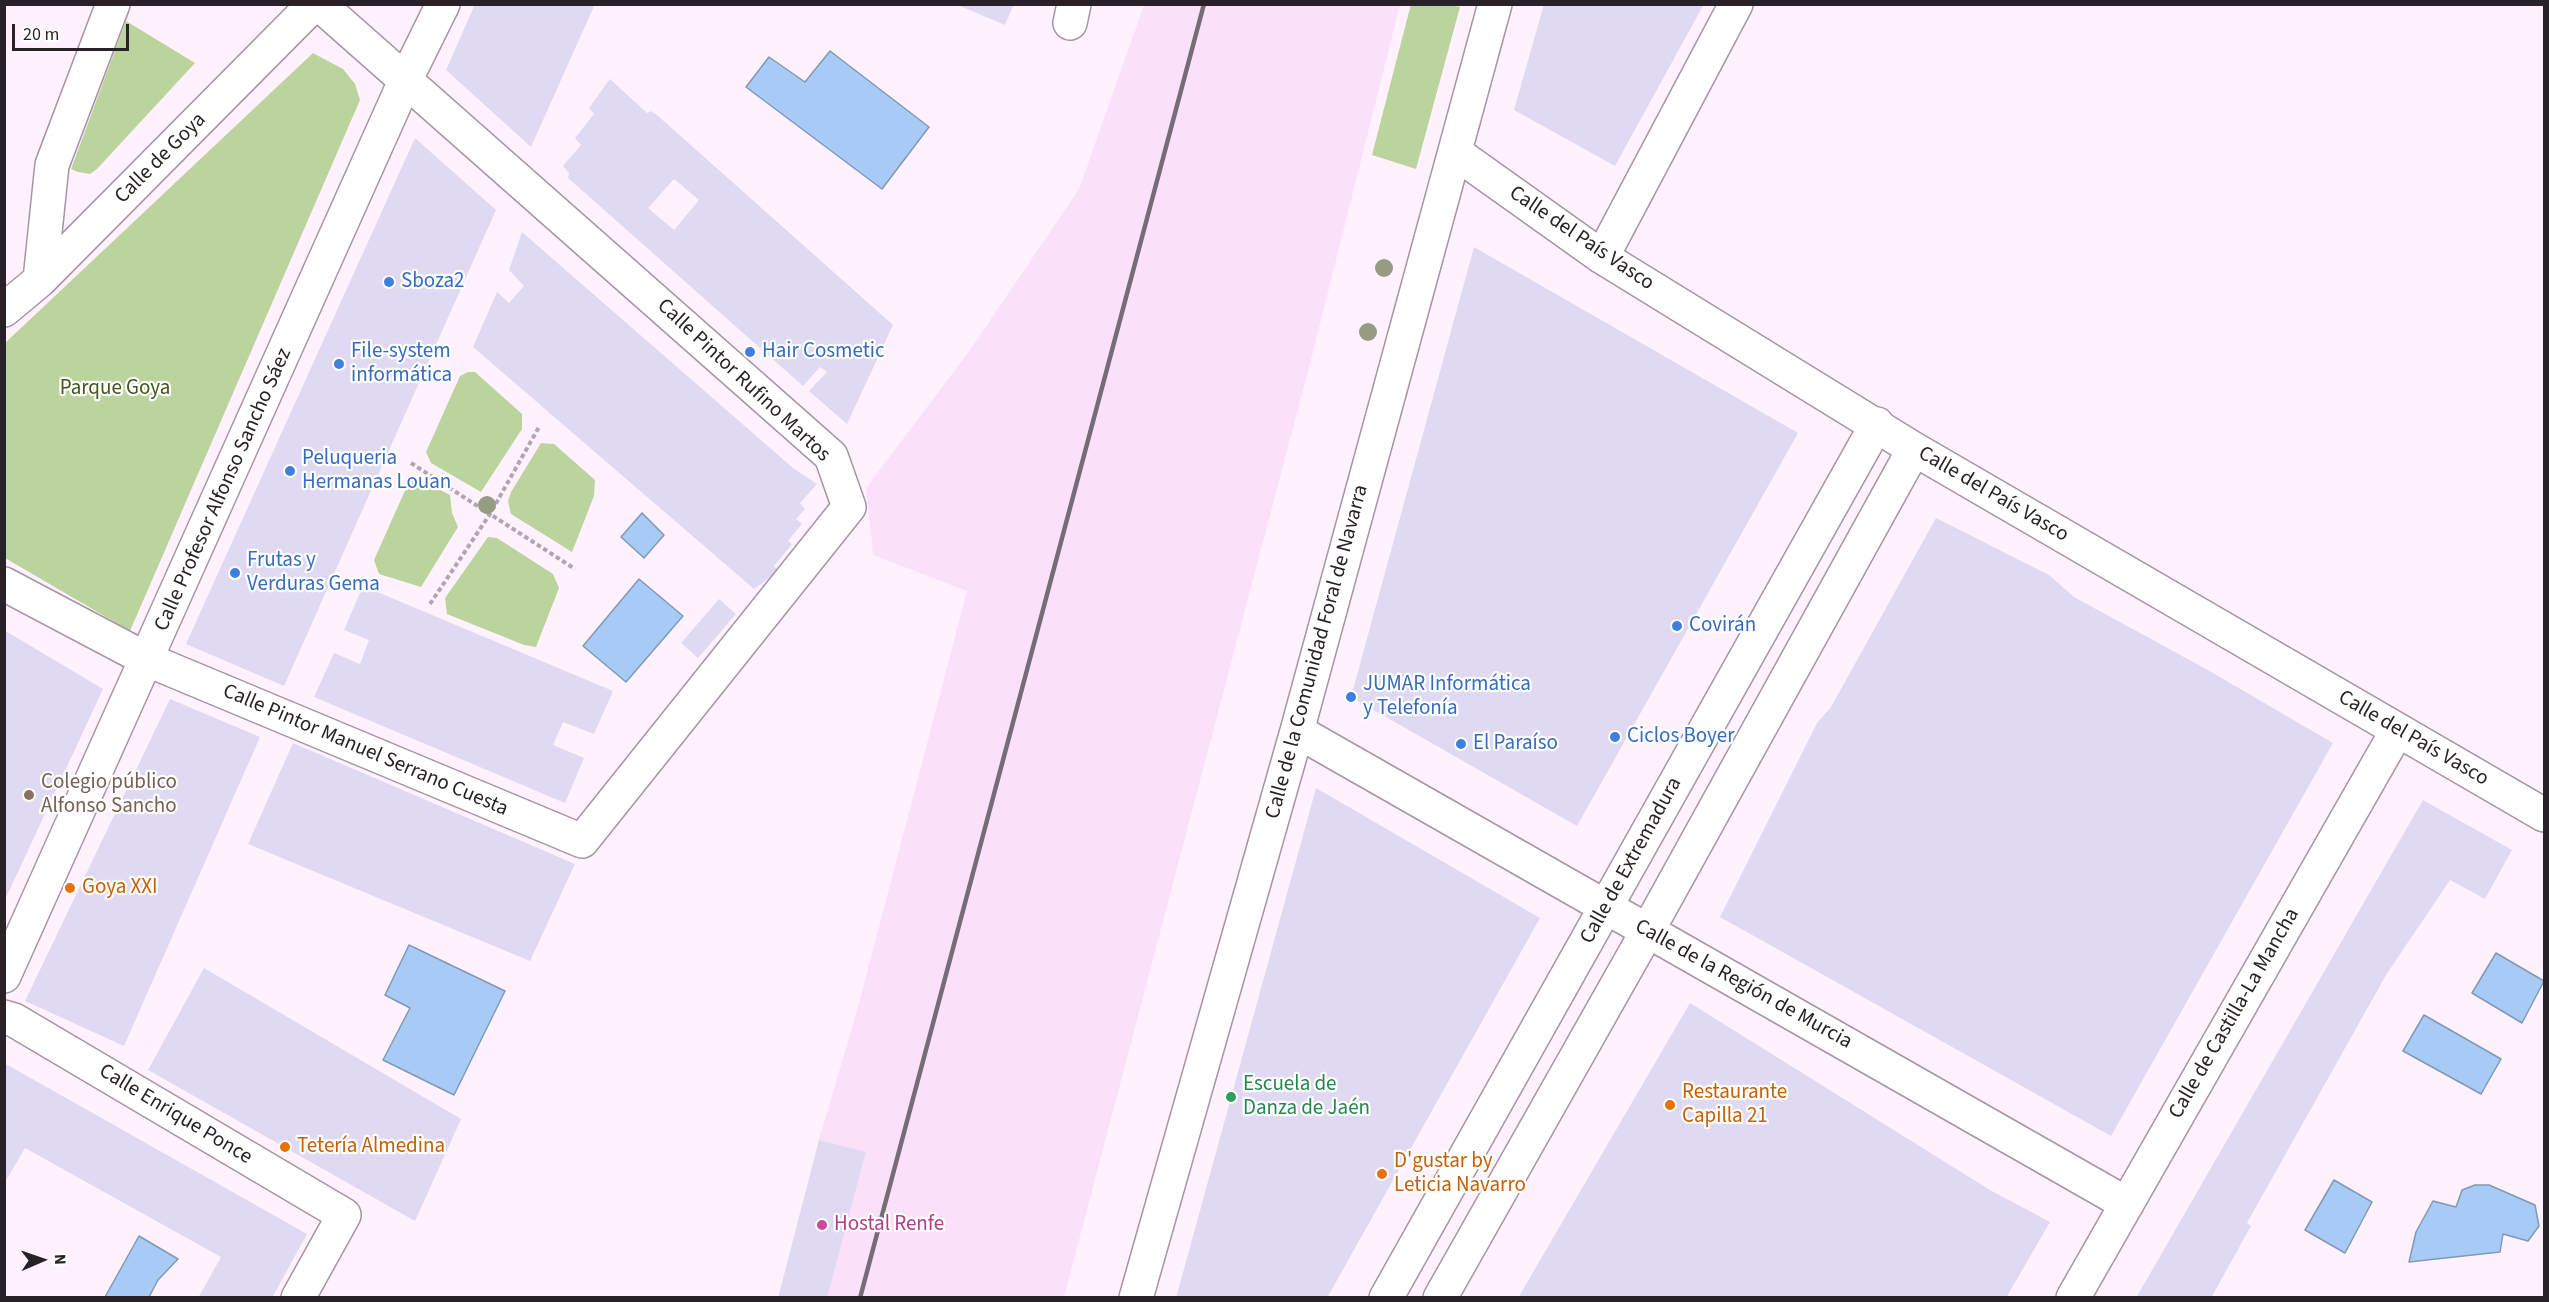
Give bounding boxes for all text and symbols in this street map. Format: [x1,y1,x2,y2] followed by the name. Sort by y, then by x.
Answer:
[15,12,132,50] scale bar
[23,22,59,47] text: 20 m
[110,108,212,210] street label: Calle de Goya
[1504,181,1658,297] street label: Calle del País Vasco
[401,269,465,295] place label: Sboza2
[382,275,396,289] marker: Sboza2
[651,294,835,468] street label: Calle Pintor Rufino Martos
[351,339,452,389] place label: File-system informática
[762,339,885,365] place label: Hair Cosmetic
[150,345,298,635] street label: Calle Profesor Alfonso Sancho Sáez
[743,345,757,359] marker: Hair Cosmetic
[332,357,346,371] marker: File-system informática
[60,376,170,402] park label: Parque Goya
[1913,442,2073,548] street label: Calle del País Vasco
[302,446,451,496] place label: Peluqueria Hermanas Louan
[283,464,297,478] marker: Peluqueria Hermanas Louan
[1261,482,1375,822] street label: Calle de la Comunidad Foral de Navarra
[247,548,380,598] place label: Frutas y Verduras Gema
[228,566,242,580] marker: Frutas y Verduras Gema
[1689,613,1756,639] place label: Covirán
[1670,619,1684,633] marker: Covirán
[1363,672,1531,722] place label: JUMAR Informática y Telefonía
[219,679,511,823] street label: Calle Pintor Manuel Serrano Cuesta
[2333,686,2493,792] street label: Calle del País Vasco
[1344,690,1358,704] marker: JUMAR Informática y Telefonía
[1627,724,1735,750] place label: Ciclos Boyer
[1608,730,1622,744] marker: Ciclos Boyer
[1473,731,1558,757] place label: El Paraíso
[1454,737,1468,751] marker: El Paraíso
[41,770,177,820] place label: Colegio público Alfonso Sancho
[1576,773,1688,949] street label: Calle de Extremadura
[22,788,36,802] marker: Colegio público Alfonso Sancho
[82,875,158,901] place label: Goya XXI
[63,881,77,895] marker: Goya XXI
[2164,904,2306,1124] street label: Calle de Castilla-La Mancha
[1630,915,1856,1055] street label: Calle de la Región de Murcia
[94,1059,256,1171] street label: Calle Enrique Ponce
[1243,1072,1370,1122] place label: Escuela de Danza de Jaén
[1682,1080,1787,1130] place label: Restaurante Capilla 21
[1224,1090,1238,1104] marker: Escuela de Danza de Jaén
[1663,1098,1677,1112] marker: Restaurante Capilla 21
[297,1134,445,1160] place label: Tetería Almedina
[278,1140,292,1154] marker: Tetería Almedina
[1394,1149,1526,1199] place label: D'gustar by Leticia Navarro
[1375,1167,1389,1181] marker: D'gustar by Leticia Navarro
[834,1212,944,1238] place label: Hostal Renfe
[815,1218,829,1232] marker: Hostal Renfe
[12,1230,72,1290] north arrow
[49,1254,71,1265] text: N

